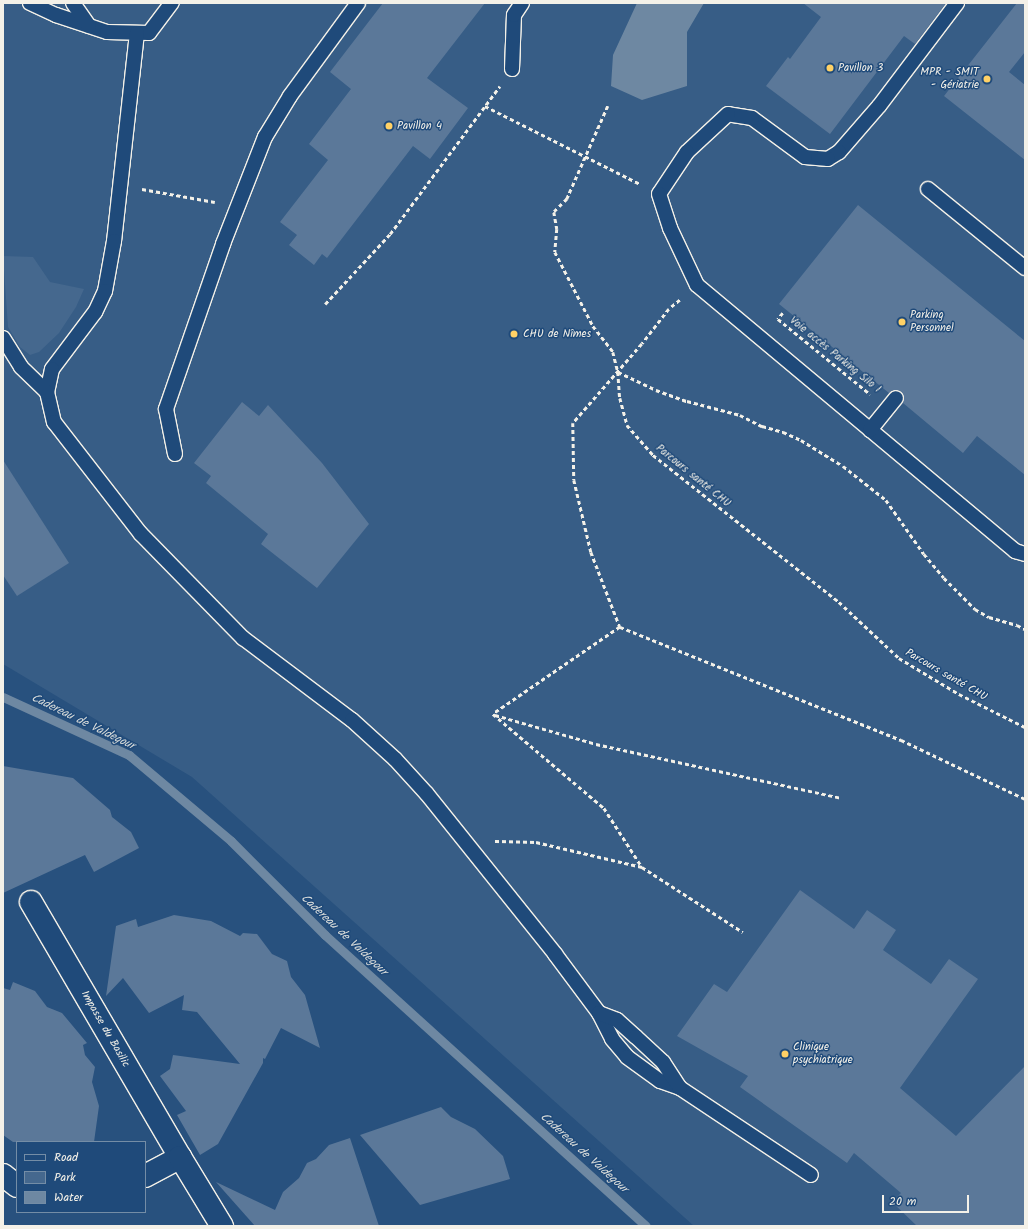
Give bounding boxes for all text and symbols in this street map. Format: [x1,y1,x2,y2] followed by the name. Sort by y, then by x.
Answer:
[838,61,883,75] place label: Pavillon 3
[825,63,835,73] marker: Pavillon 3
[920,66,979,92] place label: MPR - SMIT - Gériatrie
[982,74,992,84] marker: MPR - SMIT - Gériatrie
[397,119,442,133] place label: Pavillon 4
[384,121,394,131] marker: Pavillon 4
[910,309,954,335] place label: Parking Personnel
[787,314,883,396] street label: Voie accès Parking Silo 1
[897,317,907,327] marker: Parking Personnel
[523,327,591,341] place label: CHU de Nîmes
[508,328,520,340] marker: CHU de Nîmes
[653,442,733,510] street label: Parcours santé CHU
[903,646,989,704] street label: Parcours santé CHU
[29,691,137,753] water label: Cadereau de Valdegour
[298,891,390,979] water label: Cadereau de Valdegour
[78,988,132,1070] street label: Impasse du Basilic
[793,1041,853,1067] place label: Clinique psychiatrique
[780,1049,790,1059] marker: Clinique psychiatrique
[537,1110,631,1196] water label: Cadereau de Valdegour
[16,1141,146,1213] legend
[54,1148,78,1167] text: Road
[54,1168,76,1187] text: Park
[884,1187,971,1213] scale bar
[54,1188,83,1207] text: Water
[889,1192,916,1211] text: 20 m

